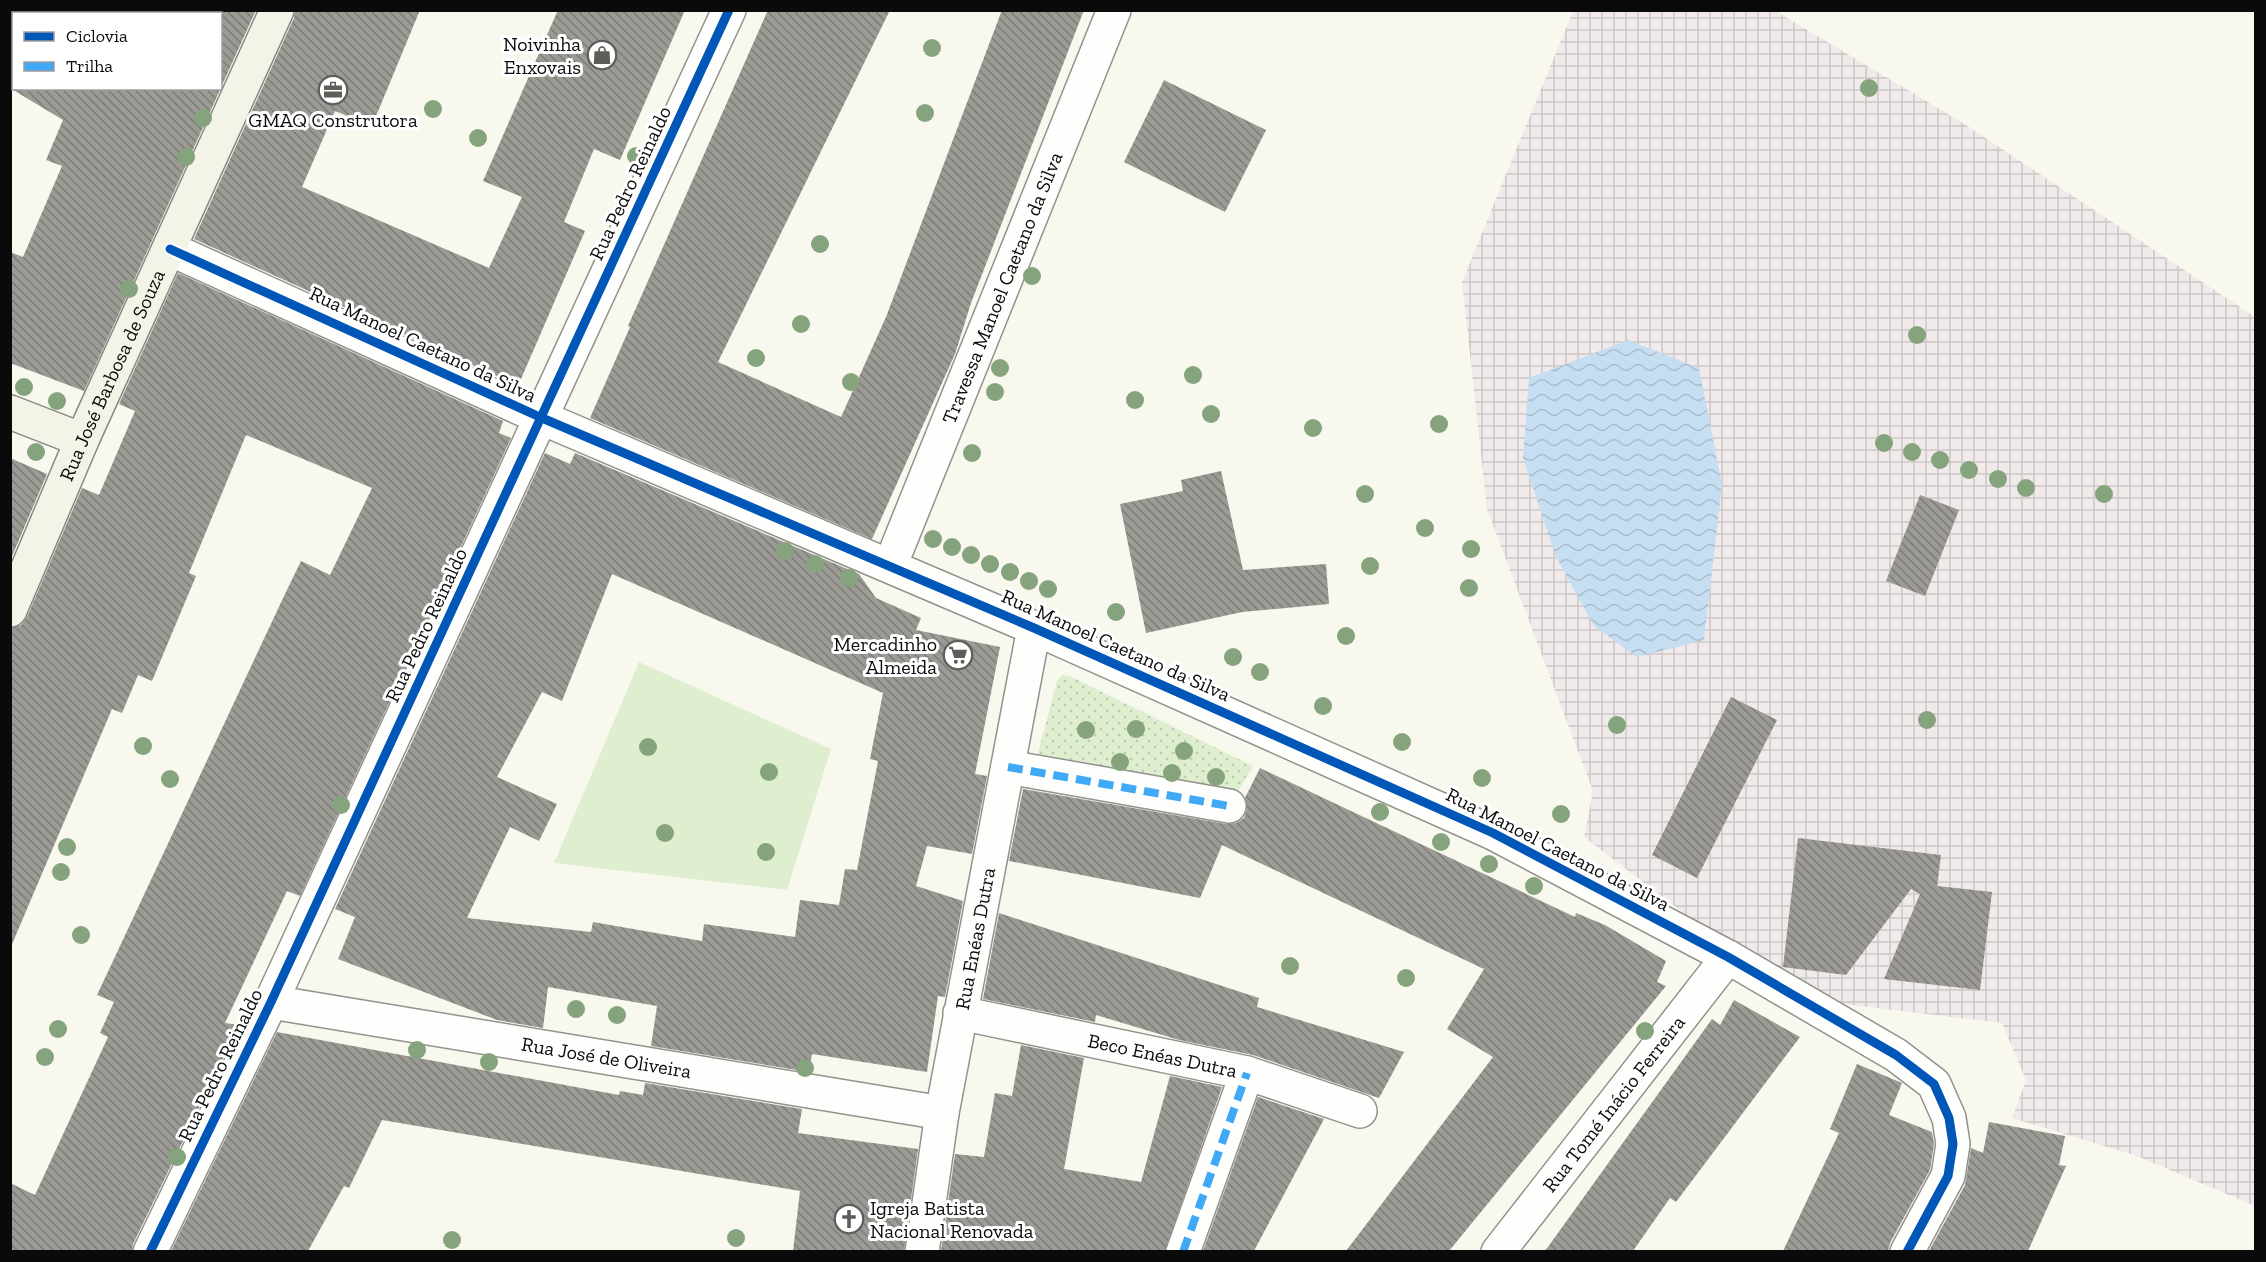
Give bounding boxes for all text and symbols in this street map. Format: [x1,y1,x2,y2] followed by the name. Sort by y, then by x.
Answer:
[12,12,222,90] legend
[66,25,128,47] text: Ciclovia
[503,32,581,79] place label: Noivinha Enxovais
[586,39,618,71] shop icon: Noivinha Enxovais
[66,55,113,77] text: Trilha
[317,74,349,106] office icon: GMAQ Construtora
[584,102,676,264] street label: Rua Pedro Reinaldo
[248,108,418,132] place label: GMAQ Construtora
[937,148,1068,427] street label: Travessa Manoel Caetano da Silva
[54,265,170,484] street label: Rua José Barbosa de Souza
[306,281,541,407] street label: Rua Manoel Caetano da Silva
[380,544,472,706] street label: Rua Pedro Reinaldo
[998,584,1234,706] street label: Rua Manoel Caetano da Silva
[834,632,937,679] place label: Mercadinho Almeida
[942,639,974,671] supermarket icon: Mercadinho Almeida
[1442,782,1674,916] street label: Rua Manoel Caetano da Silva
[950,865,1000,1012] street label: Rua Enéas Dutra
[173,985,267,1145] street label: Rua Pedro Reinaldo
[1537,1010,1690,1197] street label: Rua Tomé Inácio Ferreira
[1086,1028,1240,1083] street label: Beco Enéas Dutra
[520,1032,694,1083] street label: Rua José de Oliveira
[870,1196,1034,1243] place label: Igreja Batista Nacional Renovada
[833,1203,865,1235] church icon: Igreja Batista Nacional Renovada

